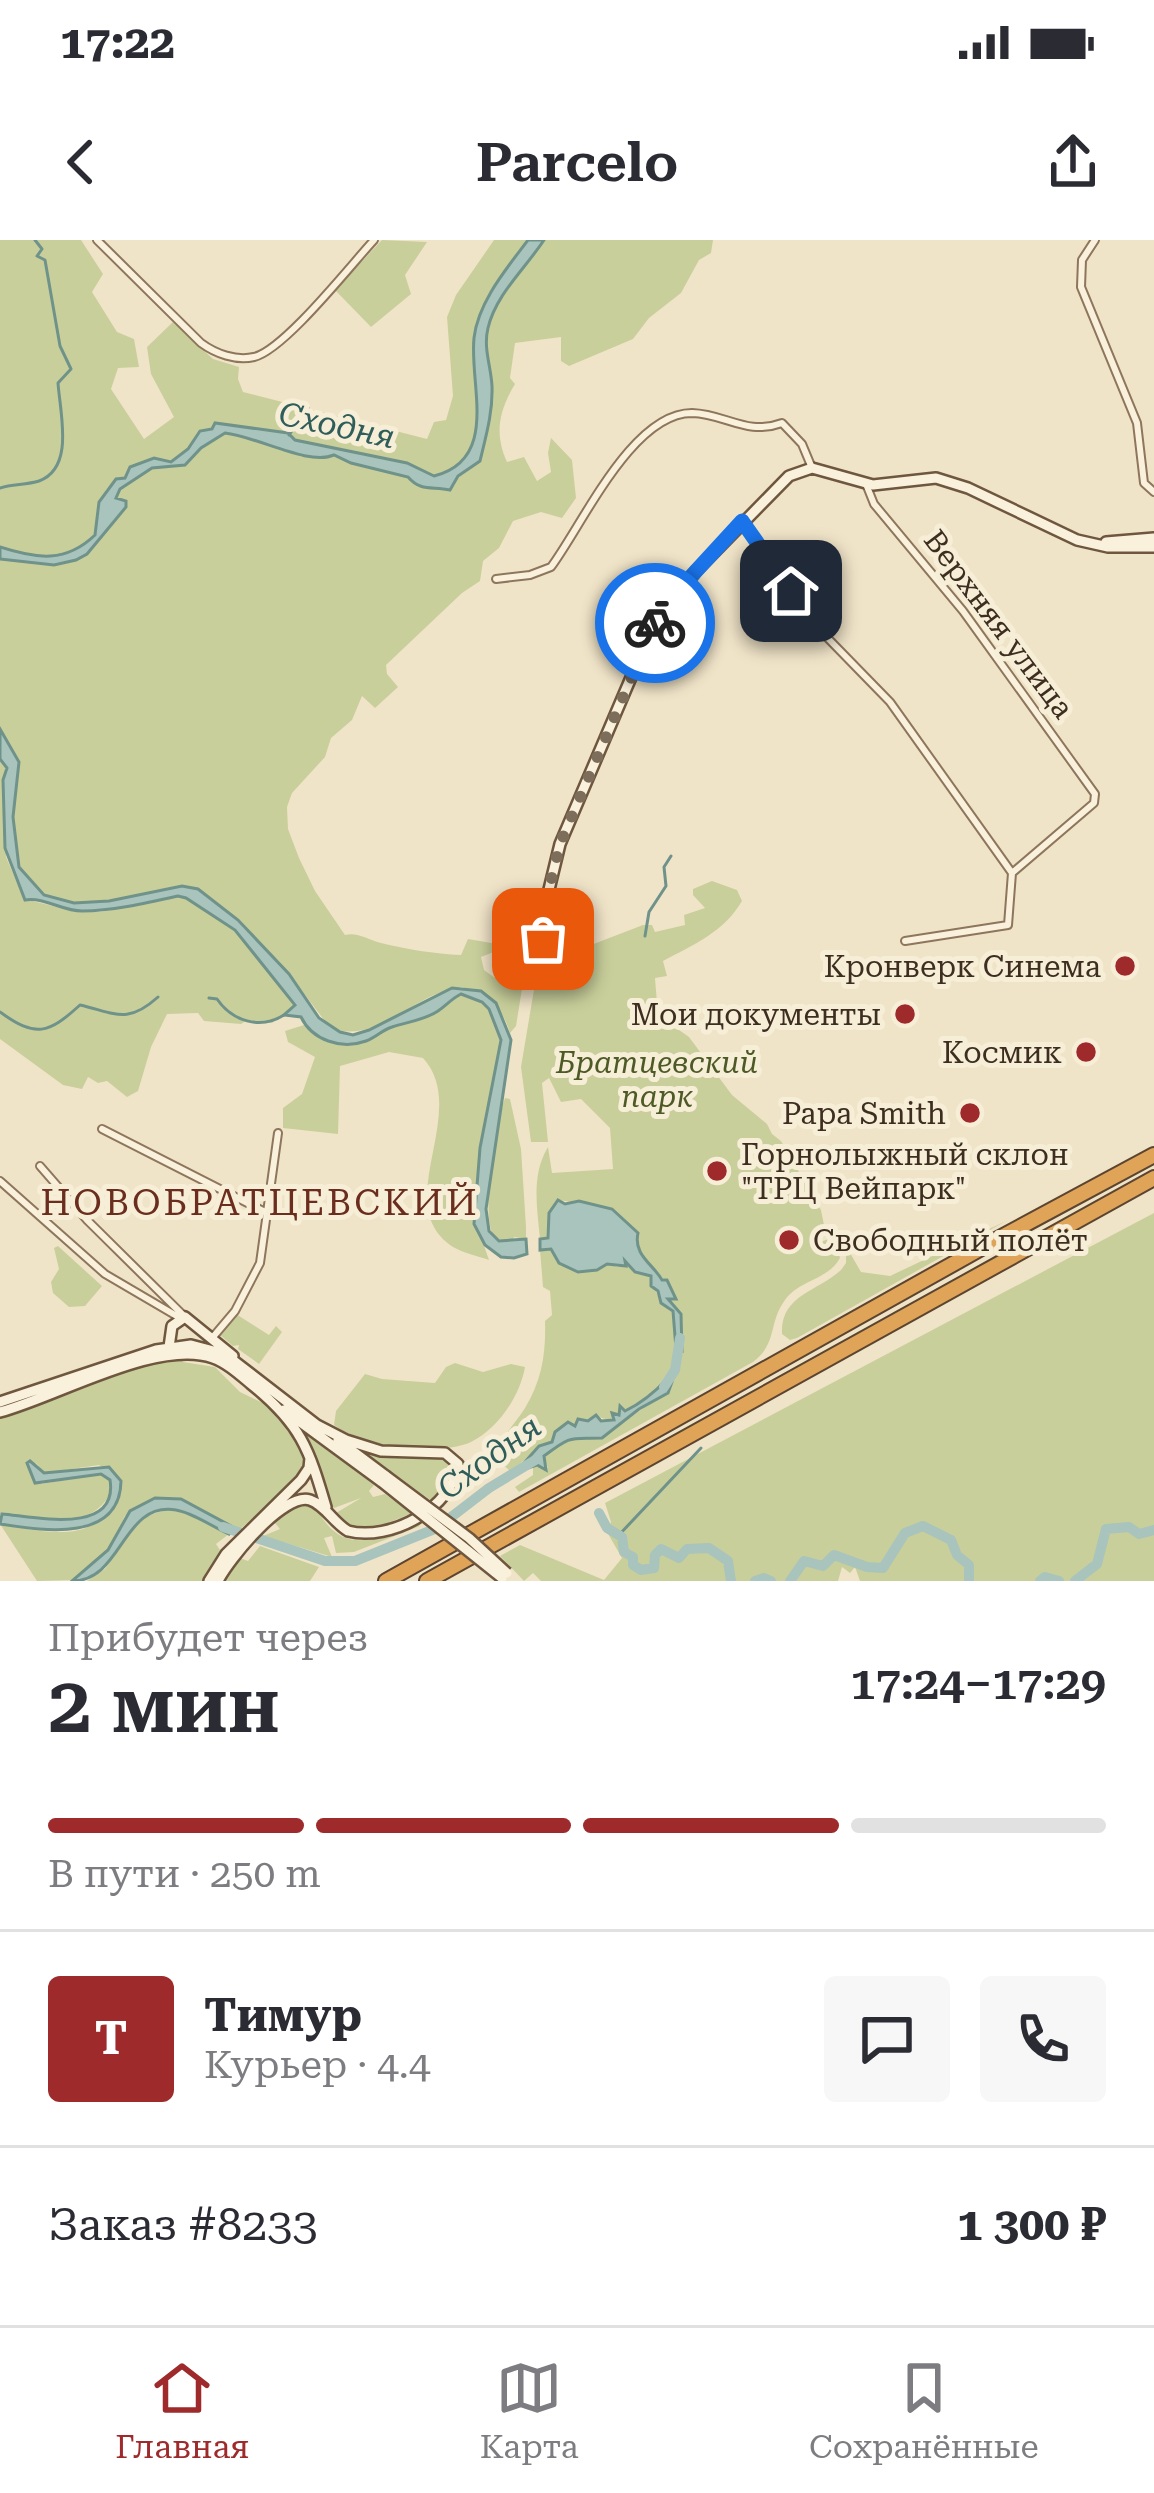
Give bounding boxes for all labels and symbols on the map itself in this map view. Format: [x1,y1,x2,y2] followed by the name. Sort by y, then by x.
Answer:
[275,394,399,456] water label: Сходня
[917,523,1081,725] street label: Верхняя улица
[740,540,842,642] pin
[595,563,715,683] courier
[492,888,594,990] pin
[824,949,1101,984] place label: Кронверк Синема
[1112,953,1138,979] marker: Кронверк Синема
[631,997,881,1032] place label: Мои документы
[892,1001,918,1027] marker: Мои документы
[942,1035,1062,1070] place label: Космик
[1073,1039,1099,1065] marker: Космик
[555,1045,758,1114] park label: Братцевский парк
[782,1096,946,1131] place label: Papa Smith
[957,1100,983,1126] marker: Papa Smith
[741,1137,1069,1206] place label: Горнолыжный склон "ТРЦ Вейпарк"
[704,1158,730,1184] marker: Горнолыжный склон "ТРЦ Вейпарк"
[40,1182,480,1224] district label: НОВОБРАТЦЕВСКИЙ
[813,1223,1088,1258] place label: Свободный полёт
[776,1227,802,1253] marker: Свободный полёт
[430,1407,548,1507] water label: Сходня

